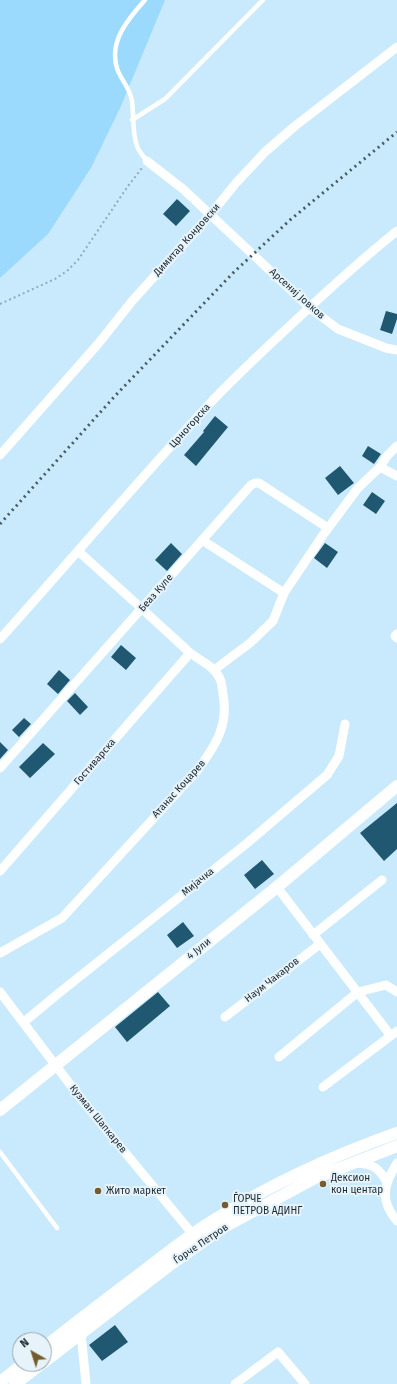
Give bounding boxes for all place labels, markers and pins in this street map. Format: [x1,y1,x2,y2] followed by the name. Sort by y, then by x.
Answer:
[331,1172,383,1196] place label: Дексион кон центар
[318,1179,328,1189] marker: Дексион кон центар
[106,1185,166,1197] place label: Жито маркет
[93,1186,103,1196] marker: Жито маркет
[233,1193,302,1216] place label: ЃОРЧЕ ПЕТРОВ АДИНГ
[220,1200,230,1210] marker: ЃОРЧЕ ПЕТРОВ АДИНГ

